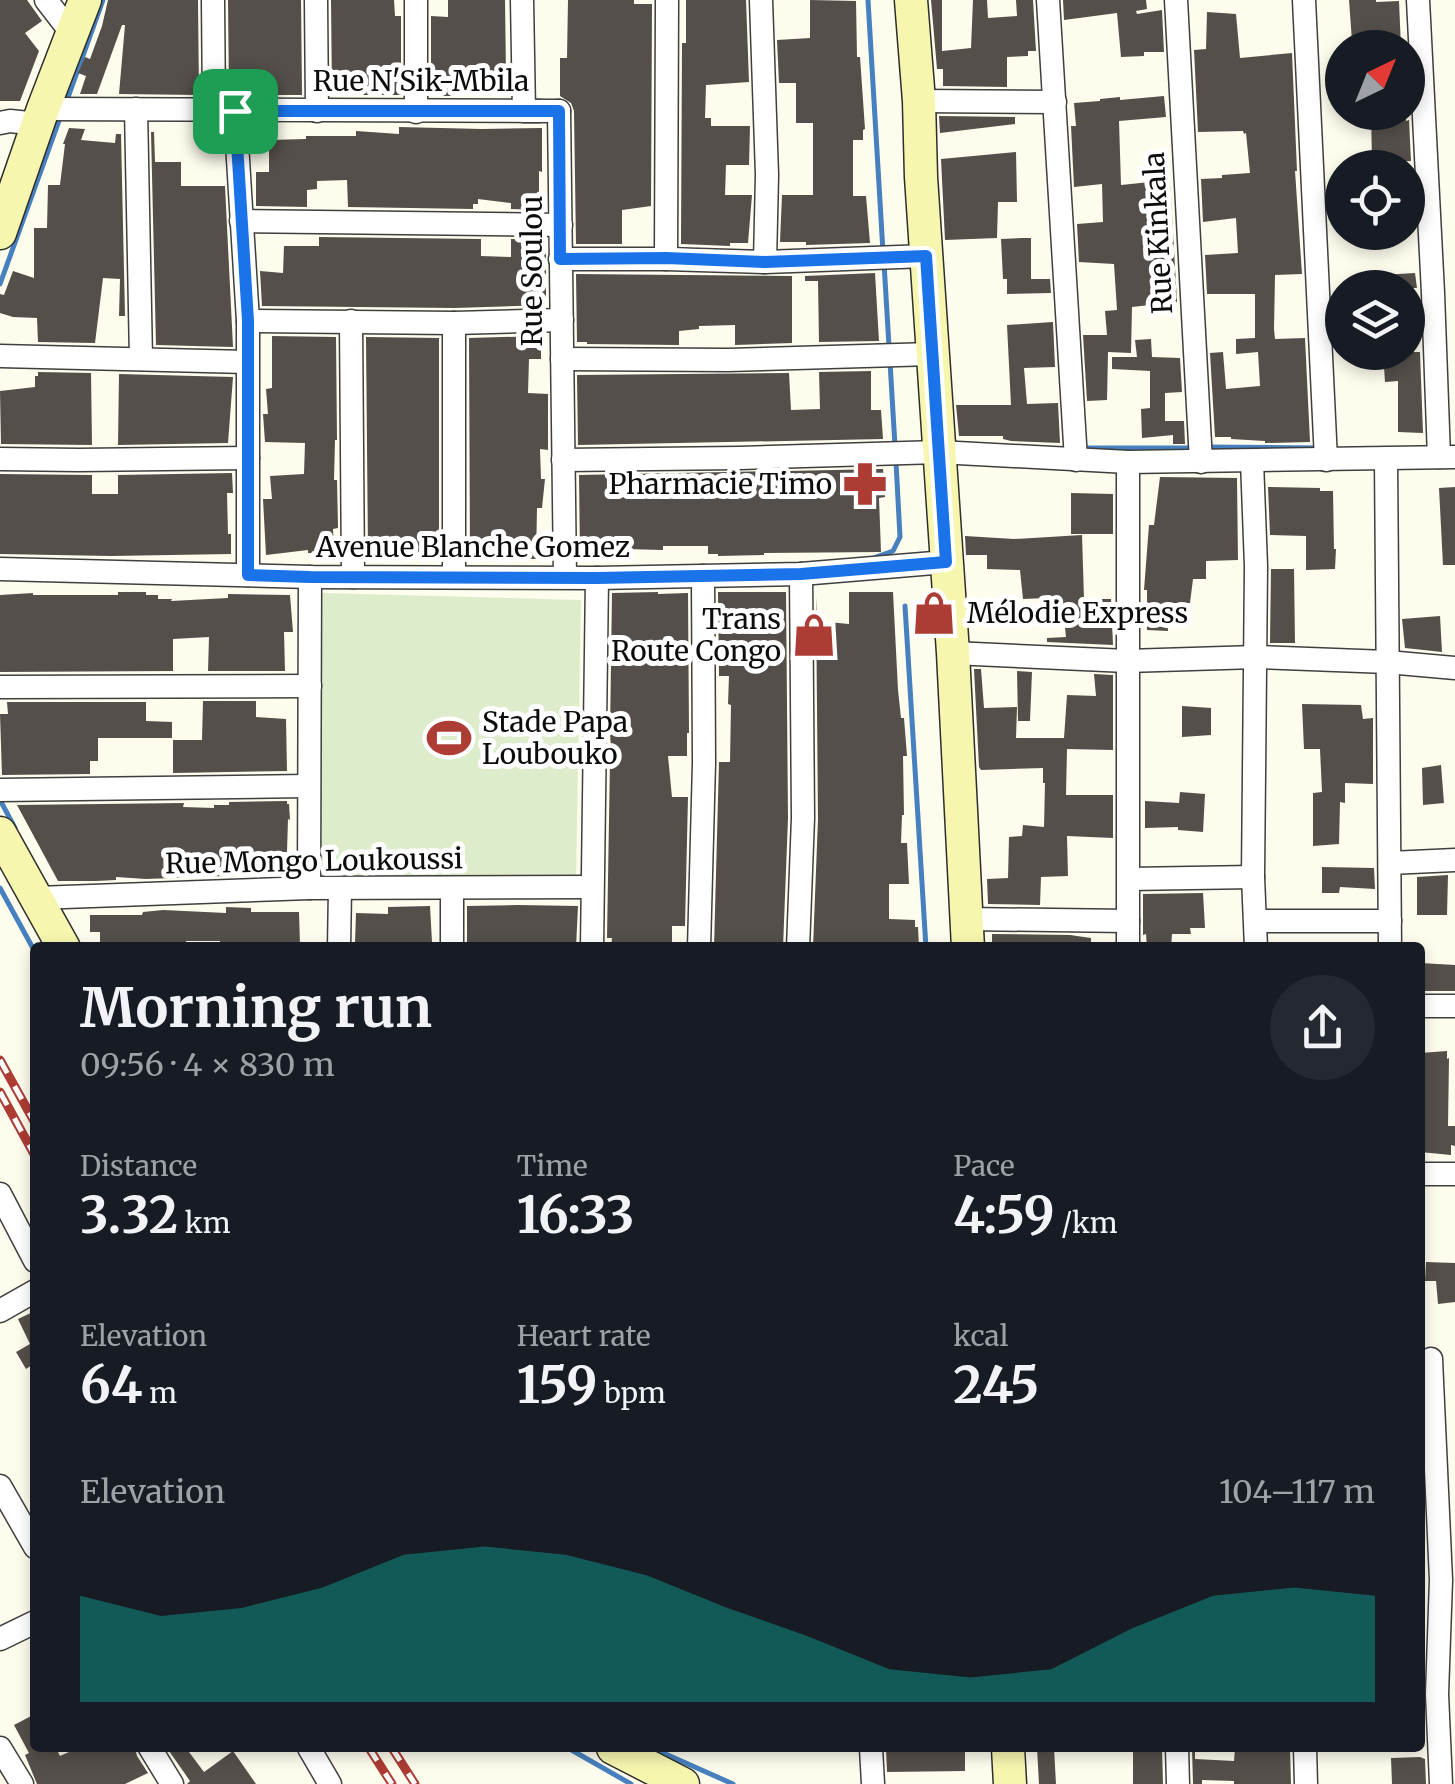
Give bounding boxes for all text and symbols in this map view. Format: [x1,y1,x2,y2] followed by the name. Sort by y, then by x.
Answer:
[1325,30,1425,130] north arrow
[1325,30,1425,370] map controls
[313,63,529,99] street label: Rue N'Sik-Mbila
[193,69,278,154] pin
[208,84,263,139] icon: arrive
[1325,150,1425,250] button: locate
[1136,151,1180,315] street label: Rue Kinkala
[514,195,550,347] street label: Rue Soulou
[1325,270,1425,370] button: layers
[841,460,889,508] pharmacy icon: Pharmacie Timo
[608,466,832,502] place label: Pharmacie Timo
[315,529,630,565] street label: Avenue Blanche Gomez
[910,589,958,637] shop icon: Mélodie Express
[967,595,1188,631] place label: Mélodie Express
[611,601,781,669] place label: Trans Route Congo
[790,611,838,659] shop icon: Trans Route Congo
[482,704,628,772] place label: Stade Papa Loubouko
[425,714,473,762] sports icon: Stade Papa Loubouko
[165,840,463,882] street label: Rue Mongo Loukoussi
[80,973,432,1042] text: Morning run
[1270,975,1375,1080] button: share
[80,1045,335,1085] text: 09:56 · 4 × 830 m
[80,1148,197,1184] text: Distance
[517,1148,588,1184] text: Time
[953,1148,1015,1184] text: Pace
[80,1184,178,1247] text: 3.32
[517,1184,634,1247] text: 16:33
[953,1184,1055,1247] text: 4:59
[178,1205,230,1241] text: km
[1055,1205,1118,1241] text: /km
[80,1318,207,1354] text: Elevation
[517,1318,651,1354] text: Heart rate
[953,1318,1008,1354] text: kcal
[80,1354,143,1417] text: 64
[517,1354,597,1417] text: 159
[953,1354,1039,1417] text: 245
[143,1375,177,1411] text: m
[597,1375,666,1411] text: bpm
[80,1472,225,1512] text: Elevation
[1219,1472,1375,1512] text: 104–117 m

